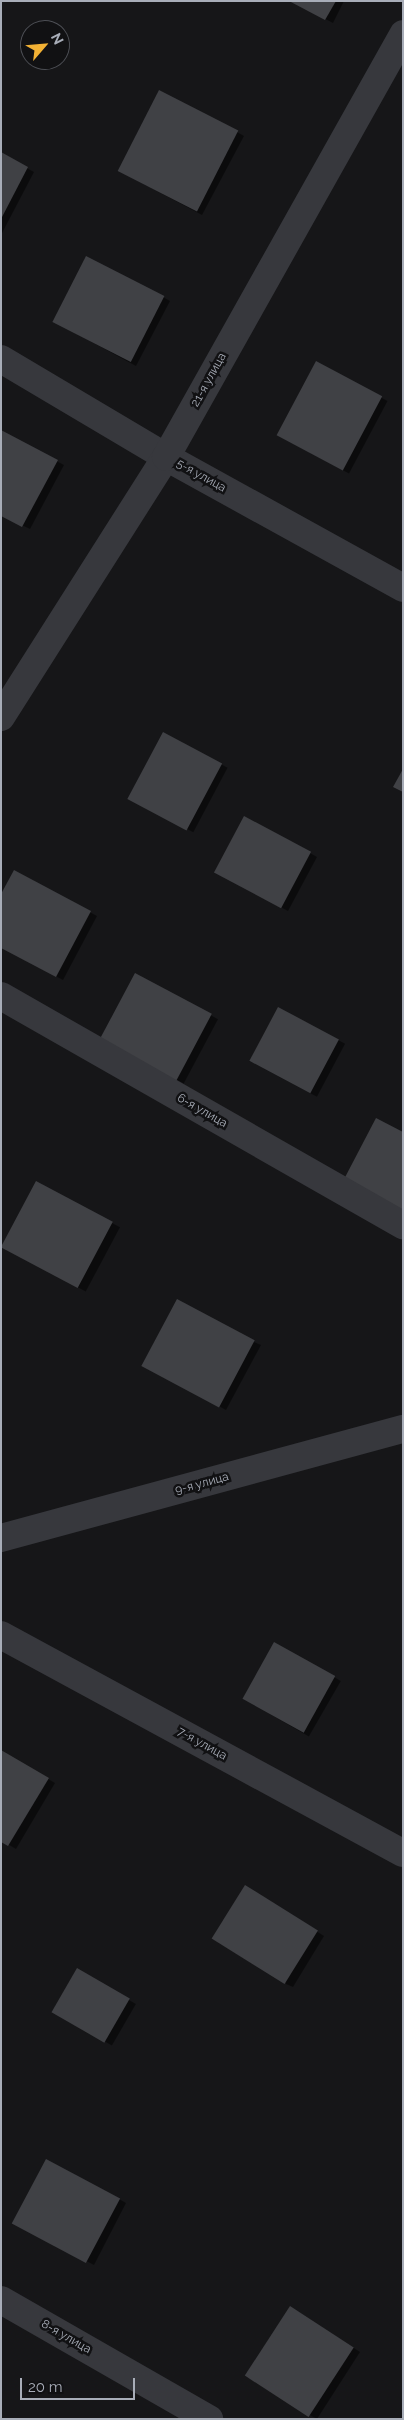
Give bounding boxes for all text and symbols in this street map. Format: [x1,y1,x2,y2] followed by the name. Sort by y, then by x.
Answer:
[20,20,70,70] north arrow
[48,30,67,47] text: N
[188,350,230,410] street label: 21-я улица
[174,456,228,496] street label: 5-я улица
[174,1091,230,1131] street label: 6-я улица
[173,1470,231,1498] street label: 9-я улица
[175,1725,229,1763] street label: 7-я улица
[38,2317,94,2357] street label: 8-я улица
[22,2368,138,2400] scale bar
[28,2378,63,2396] text: 20 m

